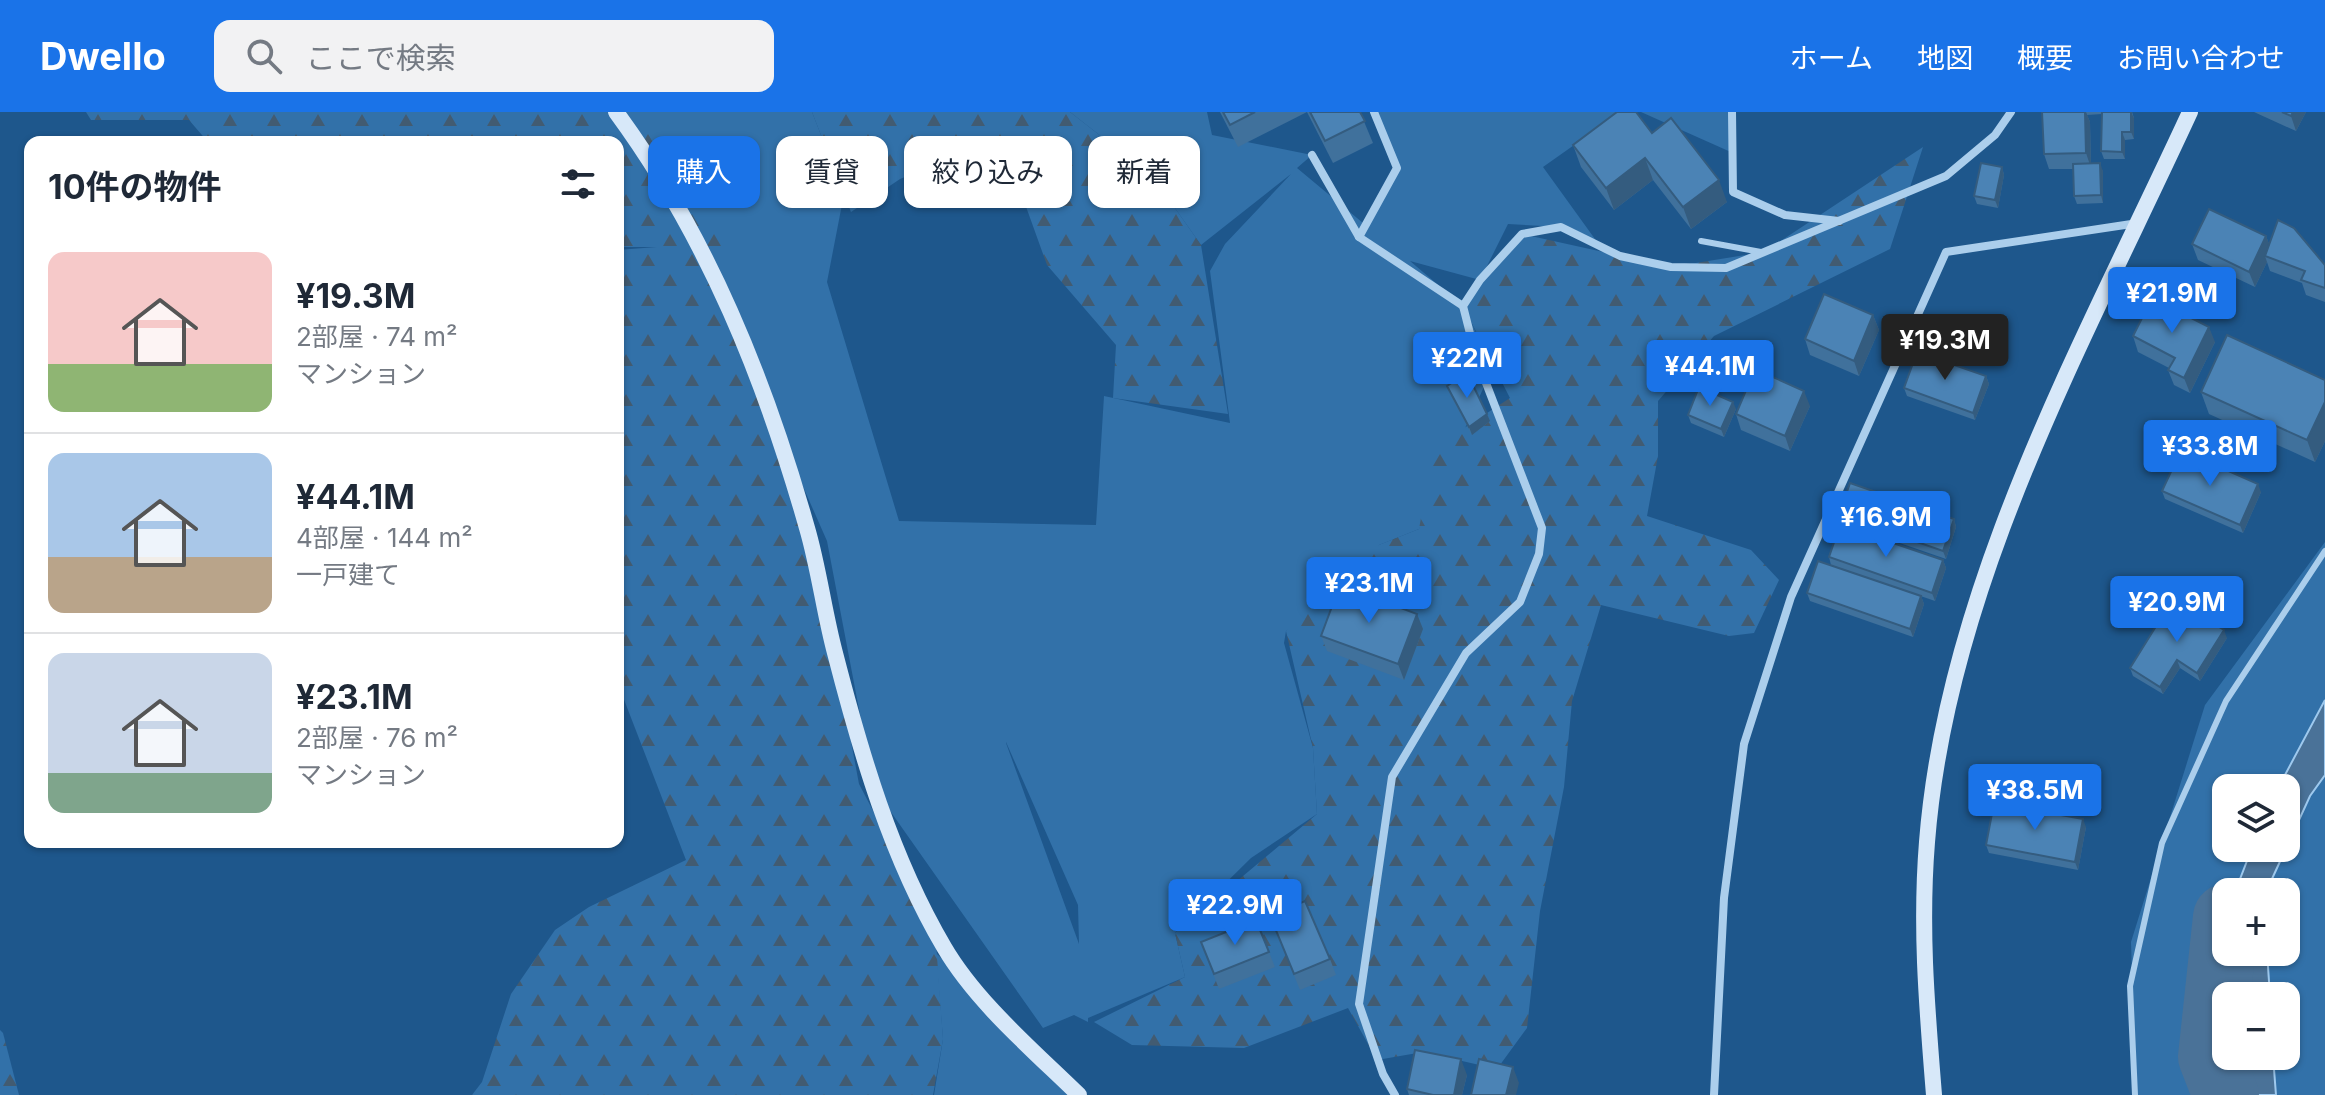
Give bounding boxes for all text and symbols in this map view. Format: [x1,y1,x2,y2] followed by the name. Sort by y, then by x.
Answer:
[214,20,774,92] search box
[40,33,166,79] text: Dwello
[242,34,286,78] icon: search
[306,40,456,76] text: ここで検索
[1790,41,1873,75] text: ホーム
[1917,41,1973,75] text: 地図
[2017,41,2073,75] text: 概要
[2117,41,2285,75] text: お問い合わせ
[648,136,760,208] chip: 購入
[776,136,888,208] chip: 賃貸
[904,136,1072,208] chip: 絞り込み
[1088,136,1200,208] chip: 新着
[556,162,600,206] icon: filters
[48,166,222,207] text: 10件の物件
[2107,267,2237,335] pin: ¥21.9M
[296,275,415,316] text: ¥19.3M
[2126,277,2218,308] text: ¥21.9M
[112,284,208,380] icon: home
[1880,314,2010,382] pin: ¥19.3M
[296,321,458,352] text: 2部屋 · 74 m²
[1899,324,1991,355] text: ¥19.3M
[1420,332,1514,400] pin: ¥22M
[1645,340,1775,408] pin: ¥44.1M
[1431,342,1503,373] text: ¥22M
[1665,350,1755,381] text: ¥44.1M
[296,358,426,389] text: マンション
[2145,420,2275,488] pin: ¥33.8M
[2162,430,2258,461] text: ¥33.8M
[296,476,415,517] text: ¥44.1M
[112,485,208,581] icon: home
[1821,491,1951,559] pin: ¥16.9M
[1840,501,1932,532] text: ¥16.9M
[296,522,473,553] text: 4部屋 · 144 m²
[1304,557,1434,625] pin: ¥23.1M
[296,559,400,590] text: 一戸建て
[1324,567,1414,598] text: ¥23.1M
[2112,576,2242,644] pin: ¥20.9M
[2128,586,2226,617] text: ¥20.9M
[296,676,413,717] text: ¥23.1M
[112,685,208,781] icon: home
[296,722,458,753] text: 2部屋 · 76 m²
[296,759,426,790] text: マンション
[1970,764,2100,832] pin: ¥38.5M
[1986,774,2084,805] text: ¥38.5M
[2212,774,2300,1070] map controls
[2212,774,2300,862] button: layers
[2212,878,2300,966] button: +
[1170,879,1300,947] pin: ¥22.9M
[1186,889,1284,920] text: ¥22.9M
[2212,982,2300,1070] button: −

